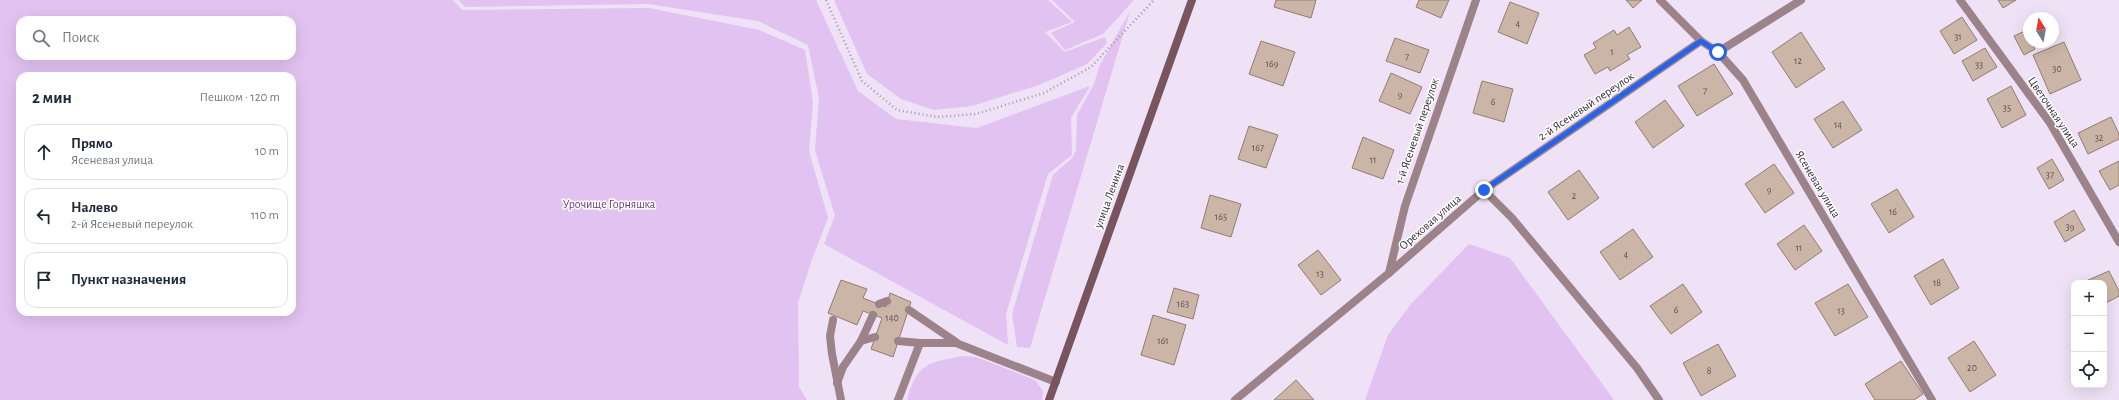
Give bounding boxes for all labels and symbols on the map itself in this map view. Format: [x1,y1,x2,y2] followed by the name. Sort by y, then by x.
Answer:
[2023,12,2059,48] north arrow
[1516,19,1521,29] house number: 4
[1954,32,1962,42] house number: 31
[1709,43,1727,61] route start
[1610,47,1614,57] house number: 1
[1405,52,1409,62] house number: 7
[1794,56,1802,66] house number: 12
[1266,59,1279,69] house number: 169
[1975,60,1983,70] house number: 33
[2052,64,2062,74] house number: 30
[1536,69,1637,143] street label: 2-й Ясеневый переулок
[2025,74,2082,151] street label: Цветочная улица
[1393,76,1442,186] street label: 1-й Ясеневый переулок
[1703,86,1707,96] house number: 7
[1398,90,1403,100] house number: 9
[1491,97,1496,107] house number: 6
[2003,103,2011,113] house number: 35
[1834,120,1842,130] house number: 14
[2095,133,2104,143] house number: 32
[1252,143,1264,153] house number: 167
[1792,148,1843,221] street label: Ясеневая улица
[1370,155,1376,165] house number: 11
[1091,162,1127,231] street label: улица Ленина
[2046,170,2054,180] house number: 37
[1475,181,1493,199] route end
[1767,185,1772,195] house number: 9
[1572,191,1577,201] house number: 2
[1397,192,1464,253] street label: Ореховая улица
[563,198,656,210] park label: Урочище Горняшка
[1889,207,1897,217] house number: 16
[1215,212,1227,222] house number: 165
[2066,222,2075,232] house number: 39
[1796,243,1802,253] house number: 11
[1624,250,1629,260] house number: 4
[1316,269,1324,279] house number: 13
[1933,278,1941,288] house number: 18
[1177,299,1189,309] house number: 163
[1674,305,1679,315] house number: 6
[1837,306,1845,316] house number: 13
[885,313,899,323] house number: 140
[1157,336,1169,346] house number: 161
[1967,363,1977,373] house number: 20
[1707,366,1712,376] house number: 8

